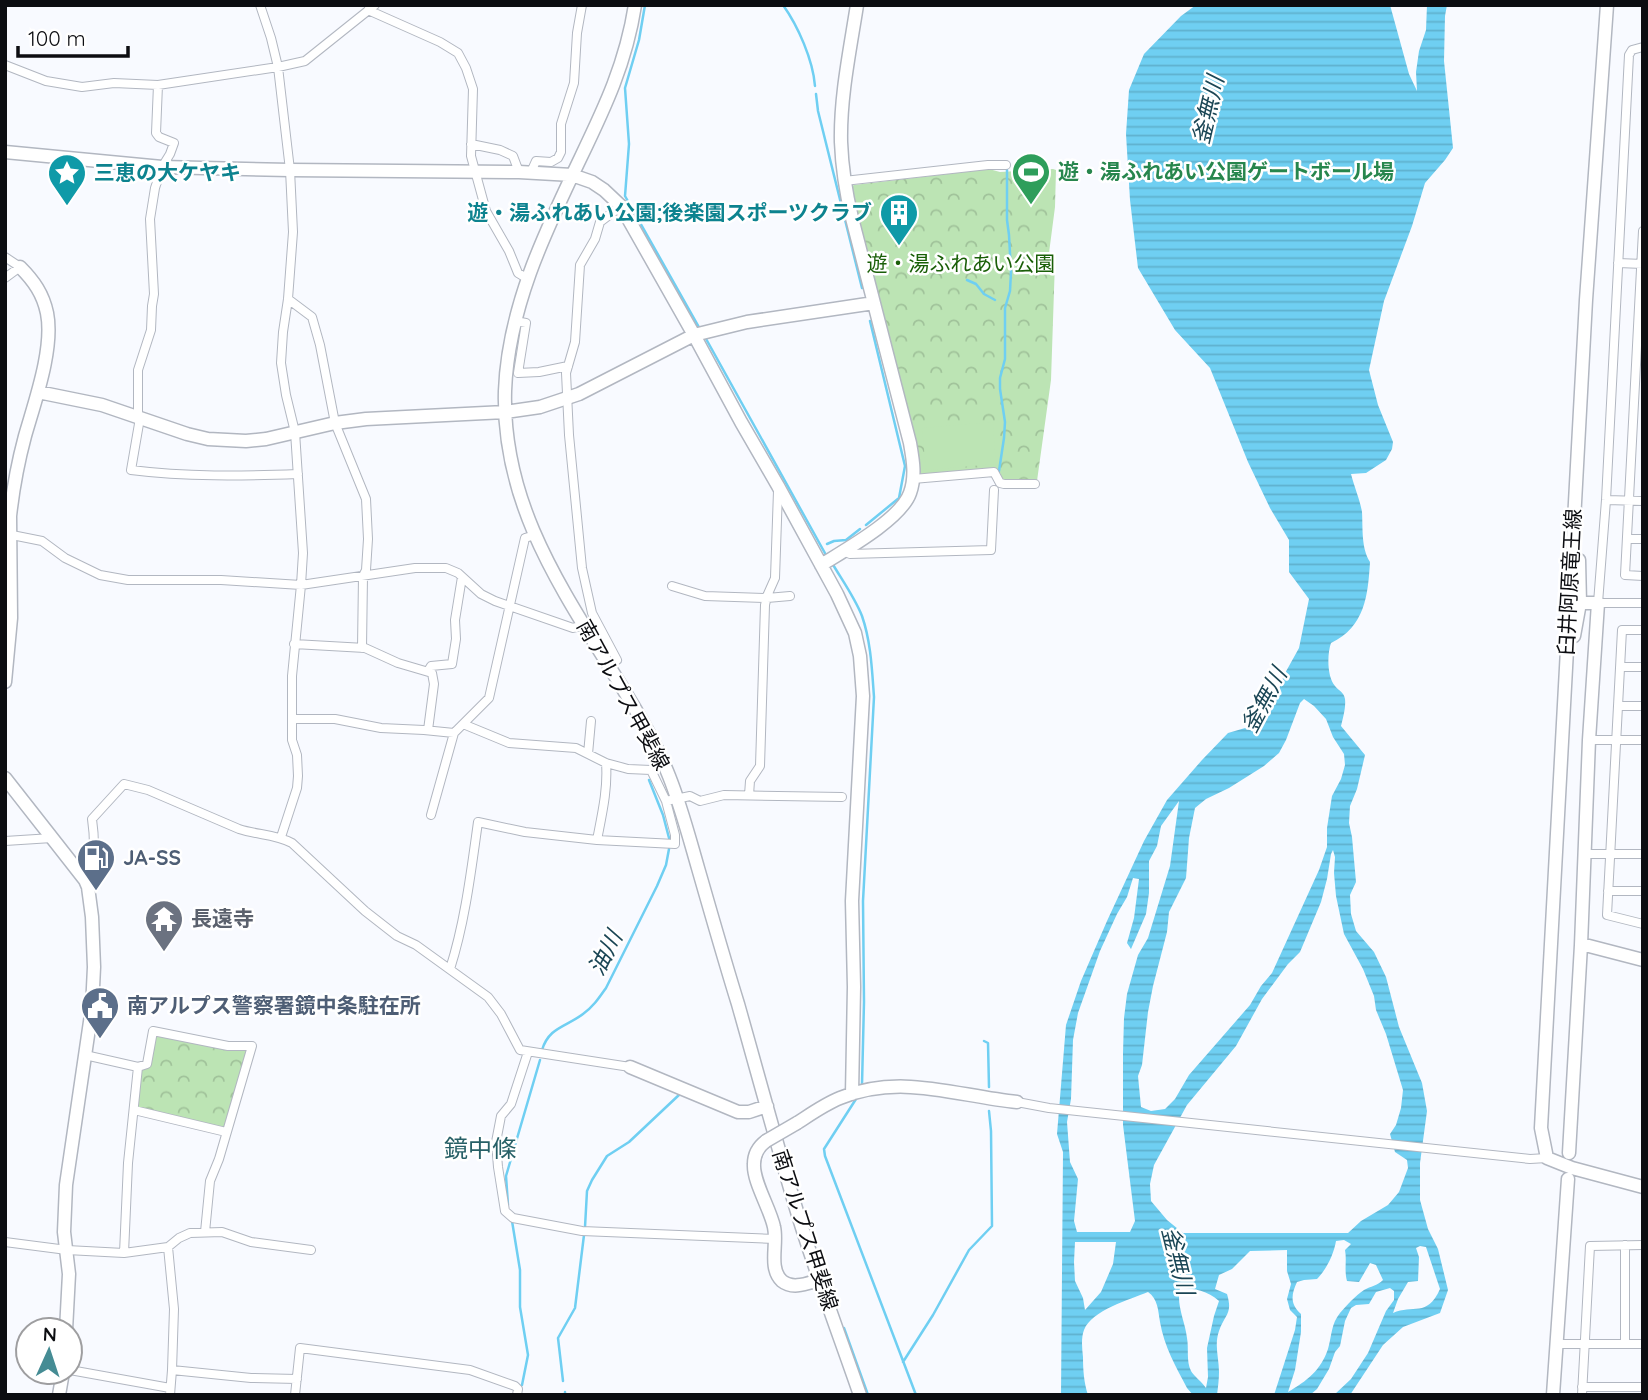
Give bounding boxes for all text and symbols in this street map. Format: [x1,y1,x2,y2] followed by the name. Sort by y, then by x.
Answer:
[18,14,128,58] scale bar
[28,25,86,51] text: 100 m
[1186,70,1230,147] water label: 釜無川
[1010,151,1052,206] sports icon: 遊・湯ふれあい公園ゲートボール場
[46,152,88,207] place icon: 三恵の大ケヤキ
[1058,158,1394,184] place label: 遊・湯ふれあい公園ゲートボール場
[94,159,241,185] place label: 三恵の大ケヤキ
[878,192,920,247] building icon: 遊・湯ふれあい公園;後楽園スポーツクラブ
[467,199,872,225] place label: 遊・湯ふれあい公園;後楽園スポーツクラブ
[867,250,1056,276] park label: 遊・湯ふれあい公園
[1552,508,1586,656] street label: 臼井阿原竜王線
[572,615,676,774] street label: 南アルプス甲斐線
[1235,660,1294,737] water label: 釜無川
[75,837,117,892] fuel station icon: JA-SS
[123,844,181,870] place label: JA-SS
[143,898,185,953] temple icon: 長遠寺
[191,905,254,931] place label: 長遠寺
[581,923,629,980] water label: 油川
[79,985,121,1040] public building icon: 南アルプス警察署鏡中条駐在所
[127,992,421,1018] place label: 南アルプス警察署鏡中条駐在所
[444,1133,516,1163] district label: 鏡中條
[768,1146,844,1314] street label: 南アルプス甲斐線
[1156,1224,1202,1301] water label: 釜無川
[14,1316,84,1386] north arrow
[42,1322,57,1346] text: N

